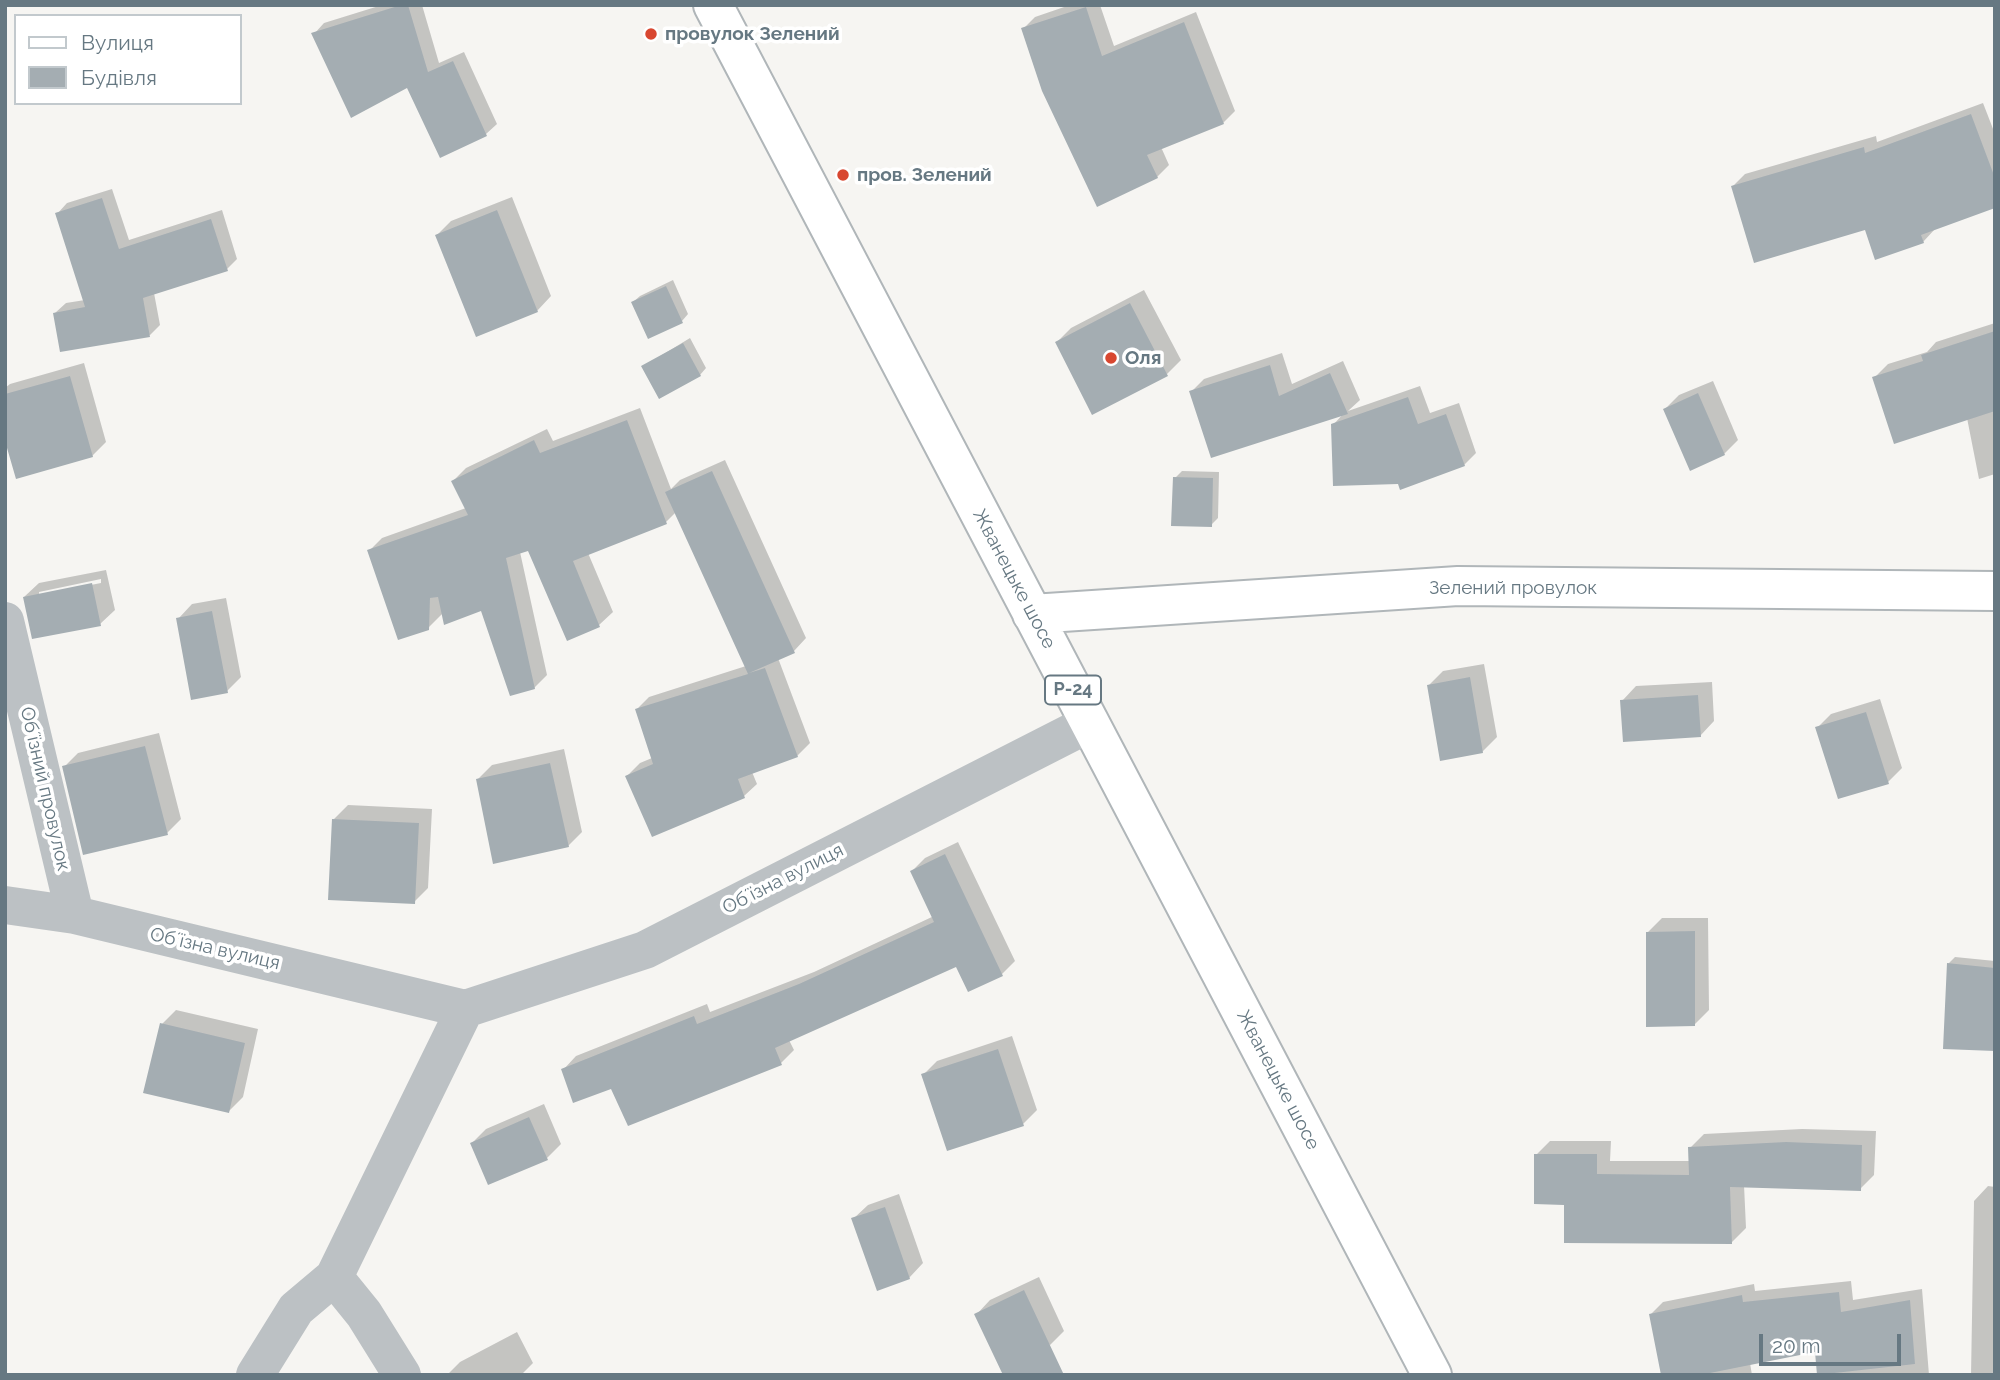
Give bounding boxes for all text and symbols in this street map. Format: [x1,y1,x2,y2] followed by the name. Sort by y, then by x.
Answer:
[14,14,242,105] legend
[665,23,840,45] place label: провулок Зелений
[643,26,659,42] marker: провулок Зелений
[81,30,154,55] text: Вулиця
[81,65,157,90] text: Будівля
[857,164,992,186] place label: пров. Зелений
[835,167,851,183] marker: пров. Зелений
[1125,347,1161,369] place label: Оля
[1103,350,1119,366] marker: Оля
[968,505,1060,653] street label: Жванецьке шосе
[1429,577,1597,599] street label: Зелений провулок
[1045,676,1101,704] road number: Р-24
[15,705,75,873] street label: Обʼїзний провулок
[719,839,847,919] street label: Обʼїзна вулиця
[148,923,282,975] street label: Обʼїзна вулиця
[1232,1006,1324,1154] street label: Жванецьке шосе
[1762,1320,1904,1364] scale bar
[1772,1333,1820,1358] text: 20 m

